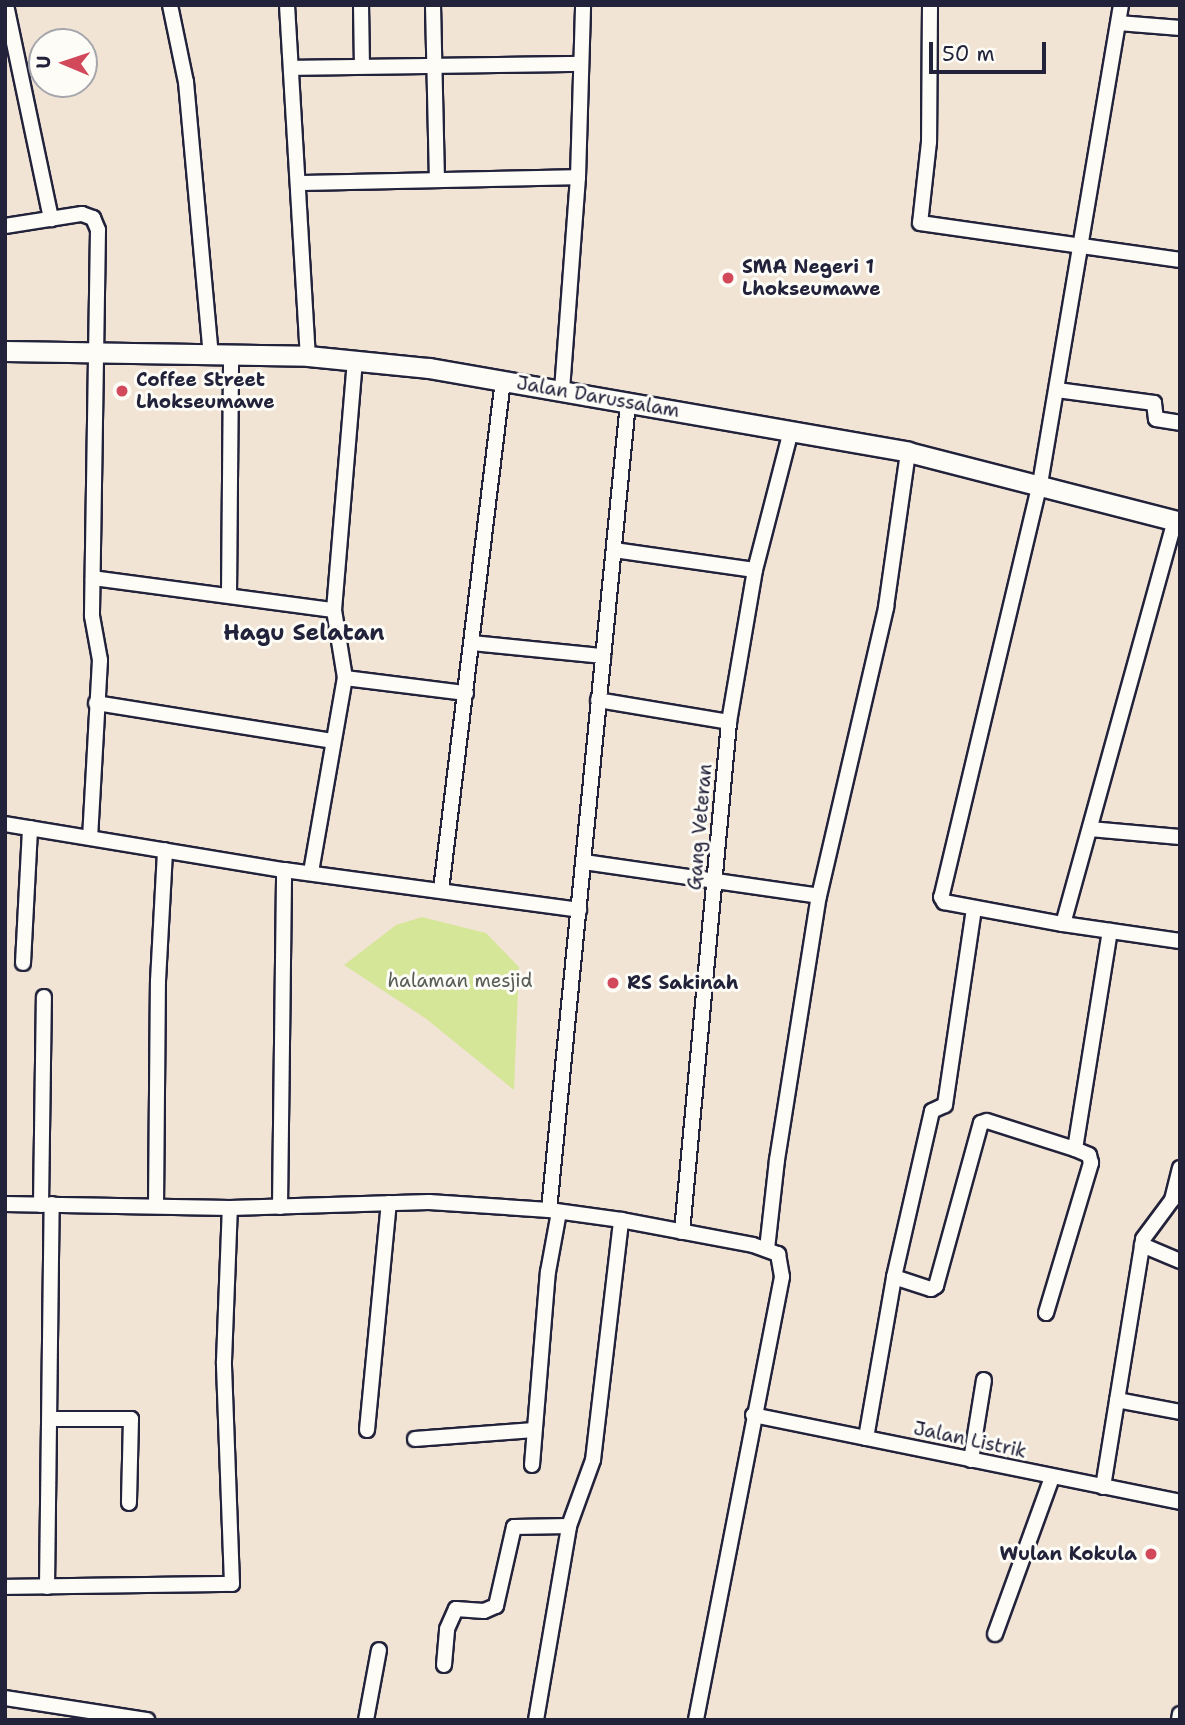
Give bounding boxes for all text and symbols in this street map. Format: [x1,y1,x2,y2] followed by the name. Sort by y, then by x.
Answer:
[28,28,98,98] north arrow
[933,28,1050,72] scale bar
[942,40,995,68] text: 50 m
[31,55,56,69] text: U
[742,256,881,300] place label: SMA Negeri 1 Lhokseumawe
[720,270,736,286] marker: SMA Negeri 1 Lhokseumawe
[136,369,275,413] place label: Coffee Street Lhokseumawe
[515,371,681,423] street label: Jalan Darussalam
[114,383,130,399] marker: Coffee Street Lhokseumawe
[223,618,385,646] district label: Hagu Selatan
[683,763,717,891] street label: Gang Veteran
[388,970,532,992] park label: halaman mesjid
[627,972,738,994] place label: RS Sakinah
[605,975,621,991] marker: RS Sakinah
[911,1417,1029,1463] street label: Jalan Listrik
[1000,1543,1137,1565] place label: Wulan Kokula
[1143,1546,1159,1562] marker: Wulan Kokula

